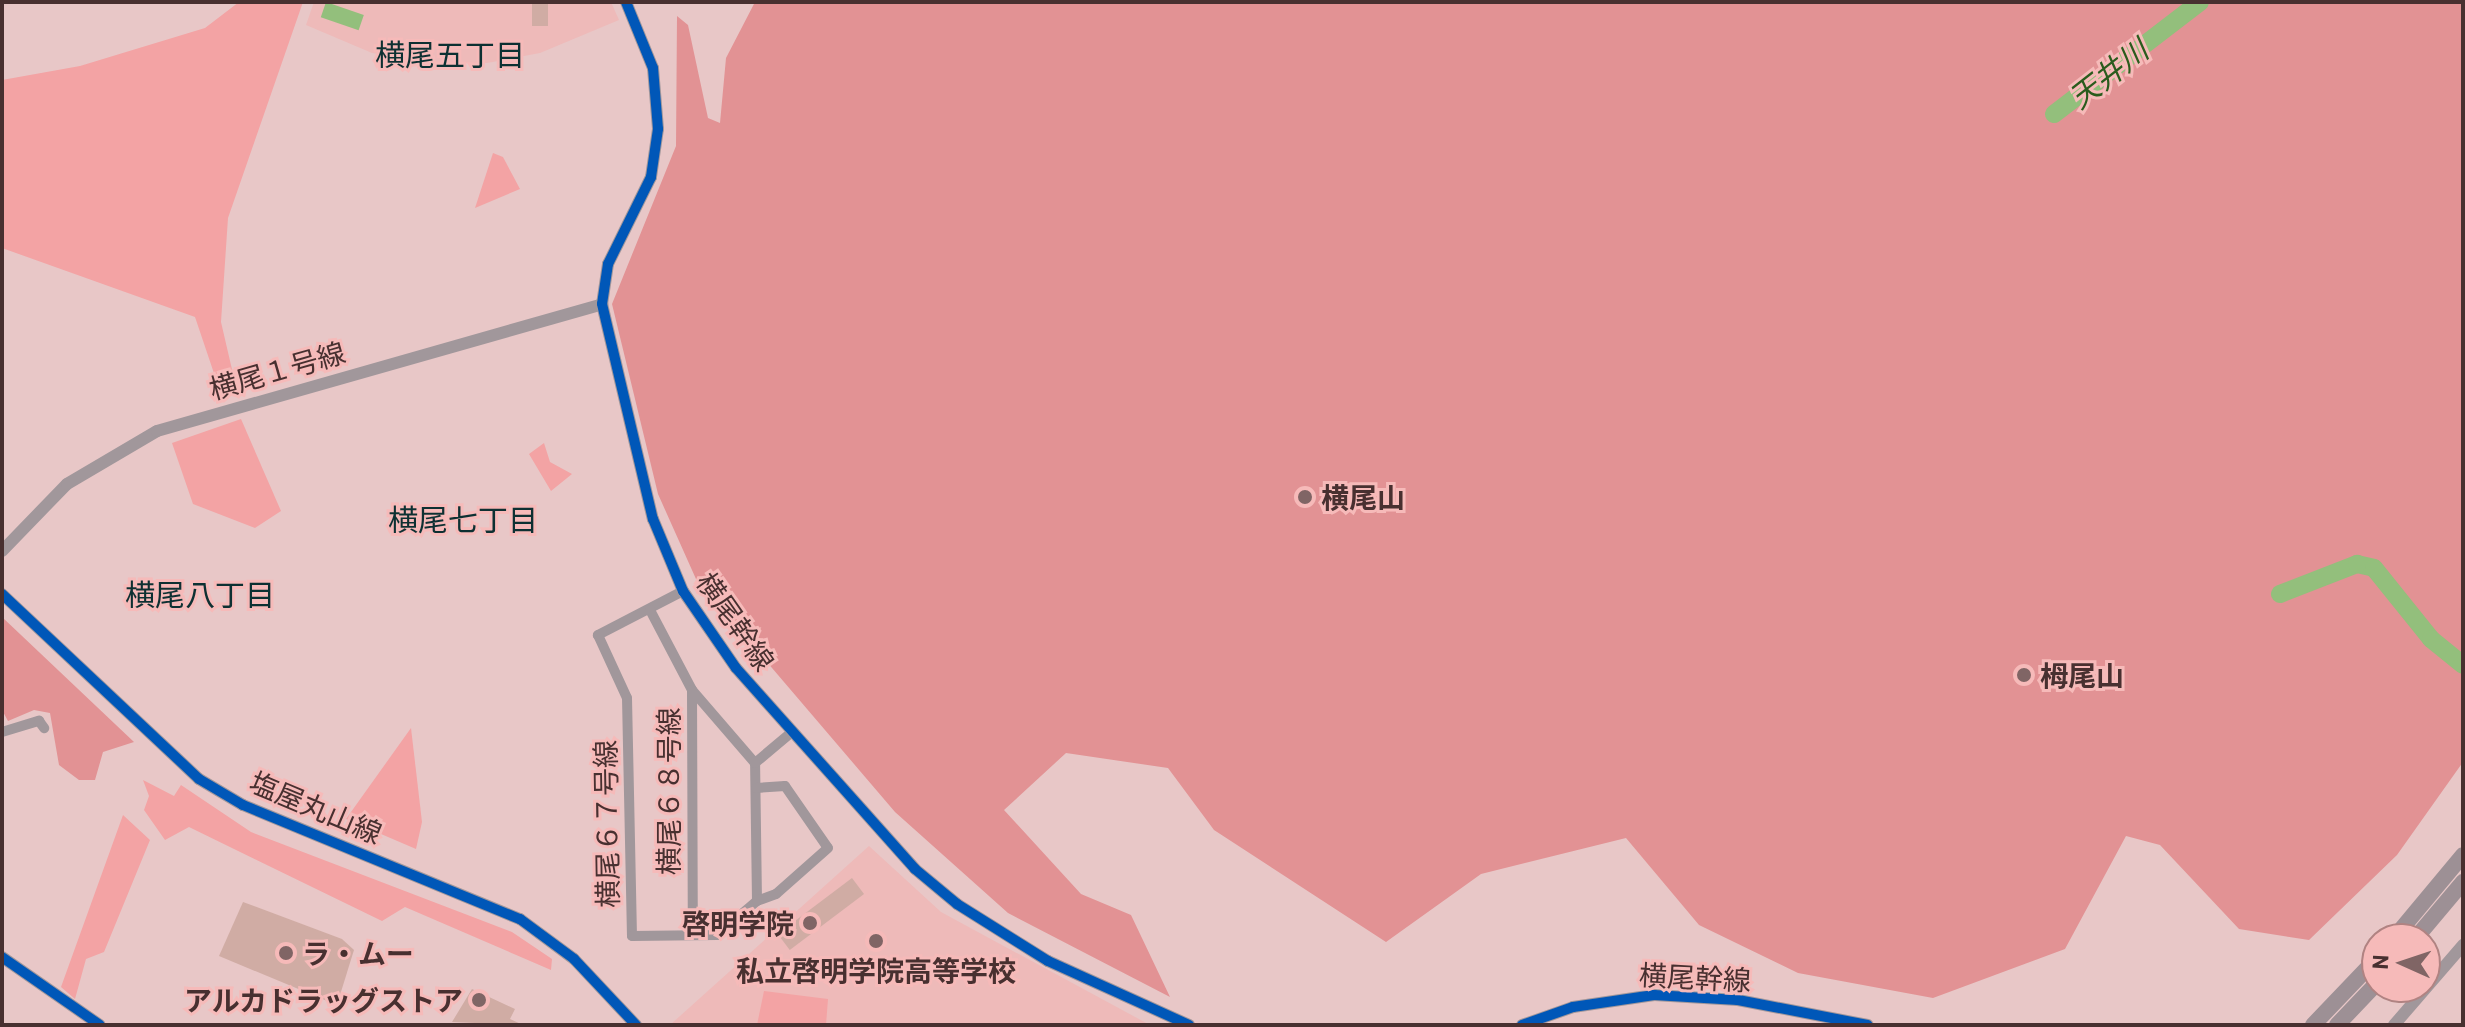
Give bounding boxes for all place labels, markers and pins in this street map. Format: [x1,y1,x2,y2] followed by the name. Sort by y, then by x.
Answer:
[1321,480,1405,514] place label: 横尾山
[1296,488,1314,506] marker: 横尾山
[2040,658,2124,692] place label: 栂尾山
[2015,666,2033,684] marker: 栂尾山
[682,906,794,940] place label: 啓明学院
[801,914,819,932] marker: 啓明学院
[867,932,885,950] marker: 私立啓明学院高等学校
[302,936,414,970] place label: ラ・ムー
[277,944,295,962] marker: ラ・ムー
[736,953,1016,987] place label: 私立啓明学院高等学校
[183,983,463,1017] place label: アルカドラッグストア
[470,991,488,1009] marker: アルカドラッグストア

